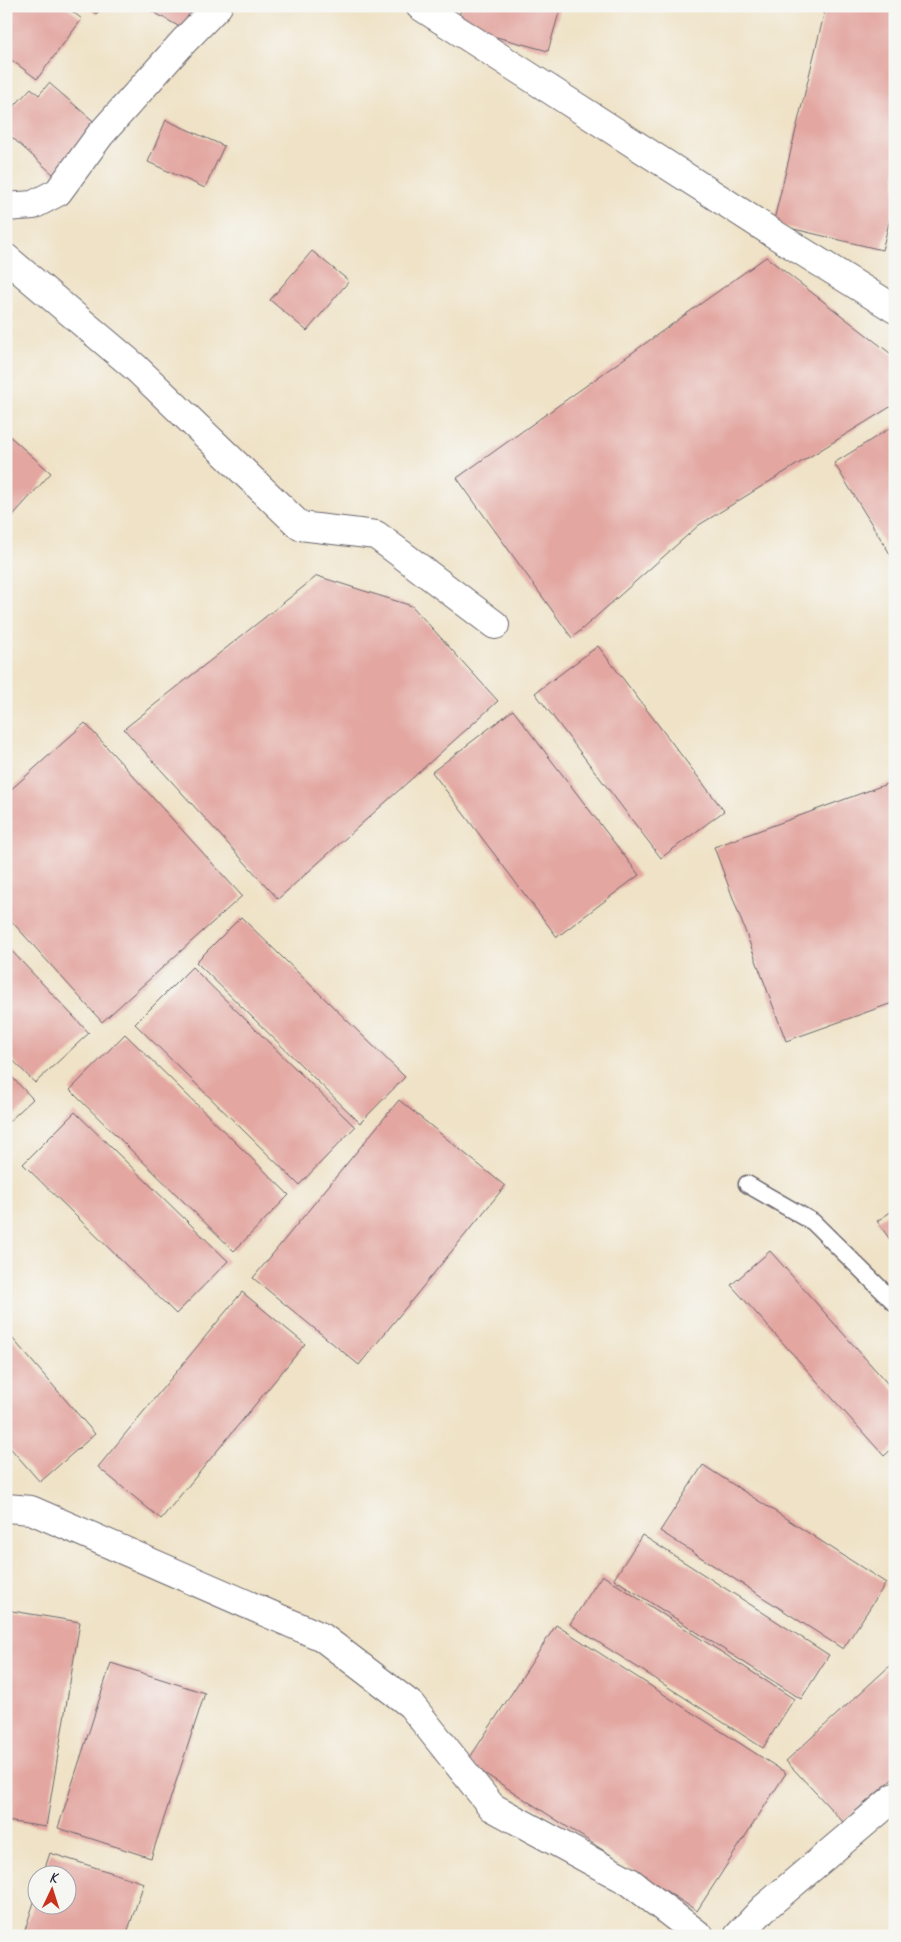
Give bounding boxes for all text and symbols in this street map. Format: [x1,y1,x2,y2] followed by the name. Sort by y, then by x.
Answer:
[28,1864,78,1914] north arrow
[49,1869,60,1886] text: K

